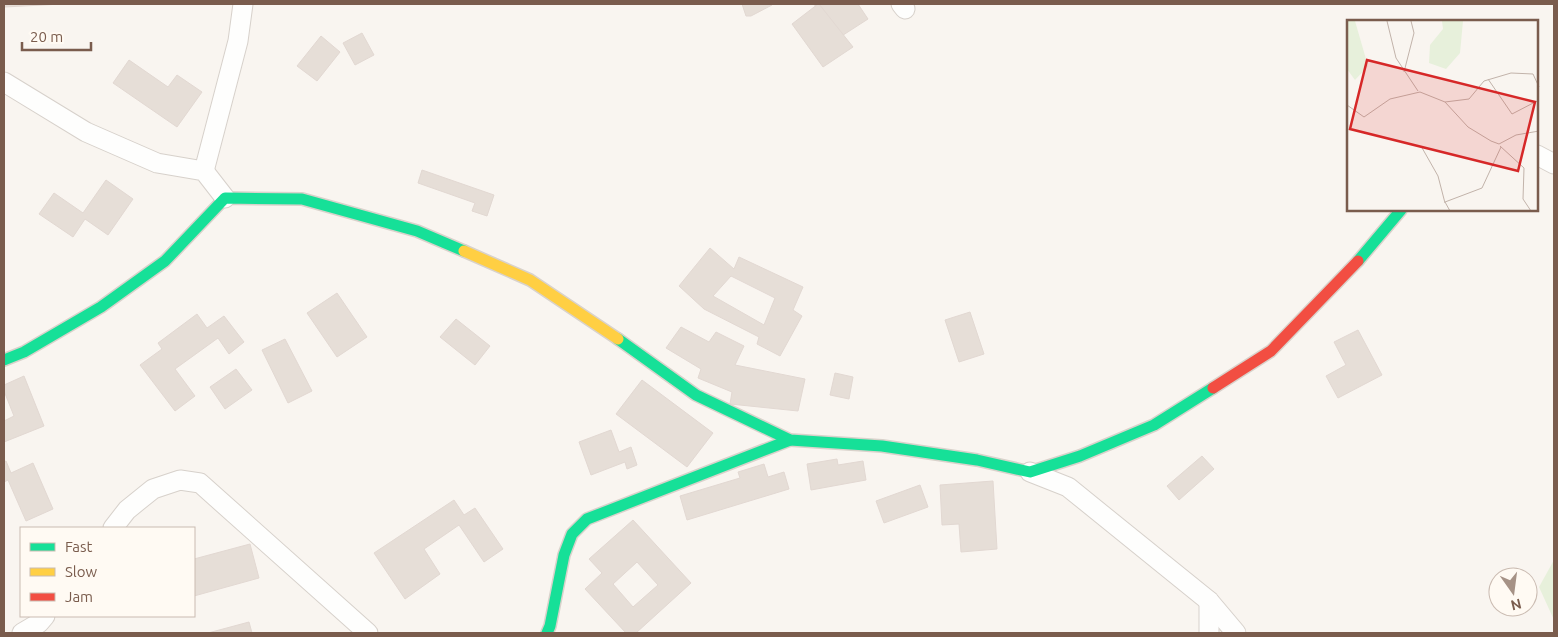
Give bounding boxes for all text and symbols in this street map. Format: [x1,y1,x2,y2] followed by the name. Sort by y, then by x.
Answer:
[22,20,91,52] scale bar
[1347,20,1538,211] inset map
[30,28,63,45] text: 20 m
[20,527,195,617] legend
[65,538,93,555] text: Fast
[65,563,98,580] text: Slow
[1488,567,1538,617] north arrow
[65,588,93,605] text: Jam
[1509,596,1523,614] text: N

